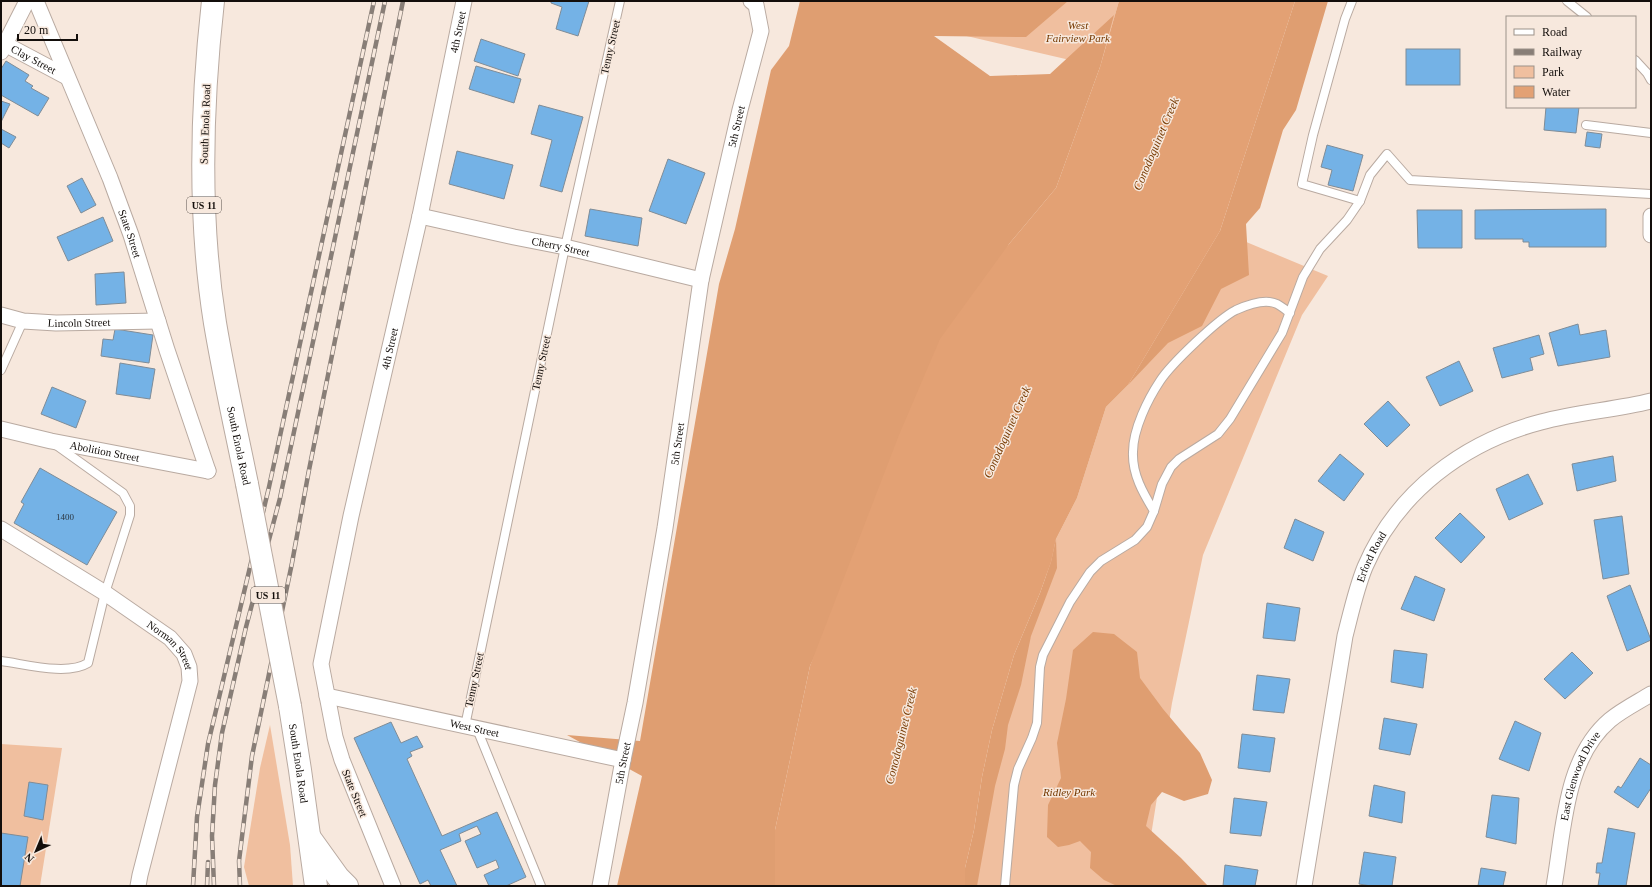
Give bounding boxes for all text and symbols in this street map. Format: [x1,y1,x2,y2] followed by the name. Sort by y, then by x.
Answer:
[448,10,468,54] street label: 4th Street
[18,16,77,42] scale bar
[1506,16,1636,108] legend
[598,18,622,76] street label: Tenny Street
[1045,19,1111,44] park label: West Fairview Park
[24,23,49,37] text: 20 m
[1542,25,1567,39] text: Road
[9,42,58,76] street label: Clay Street
[1542,45,1582,59] text: Railway
[1542,65,1564,79] text: Park
[198,83,212,164] street label: South Enola Road
[1542,85,1570,99] text: Water
[1130,95,1182,192] water label: Conodoguinet Creek
[726,104,747,149] street label: 5th Street
[187,197,221,213] road number: US 11
[116,208,144,259] street label: State Street
[531,235,591,259] street label: Cherry Street
[47,316,111,329] street label: Lincoln Street
[379,327,400,371] street label: 4th Street
[529,334,553,392] street label: Tenny Street
[980,383,1034,480] water label: Conodoguinet Creek
[225,405,253,487] street label: South Enola Road
[668,422,686,466] street label: 5th Street
[69,439,140,464] street label: Abolition Street
[56,512,75,522] house number: 1400
[1354,529,1389,584] street label: Erford Road
[251,587,285,603] road number: US 11
[145,618,195,670] street label: Norman Street
[462,651,486,709] street label: Tenny Street
[882,686,920,786] water label: Conodoguinet Creek
[449,717,500,739] street label: West Street
[287,723,311,804] street label: South Enola Road
[1558,729,1602,821] street label: East Glenwood Drive
[613,741,633,785] street label: 5th Street
[340,767,370,819] street label: State Street
[1042,786,1096,798] park label: Ridley Park
[16,831,56,871] north arrow
[22,851,36,865] text: N

